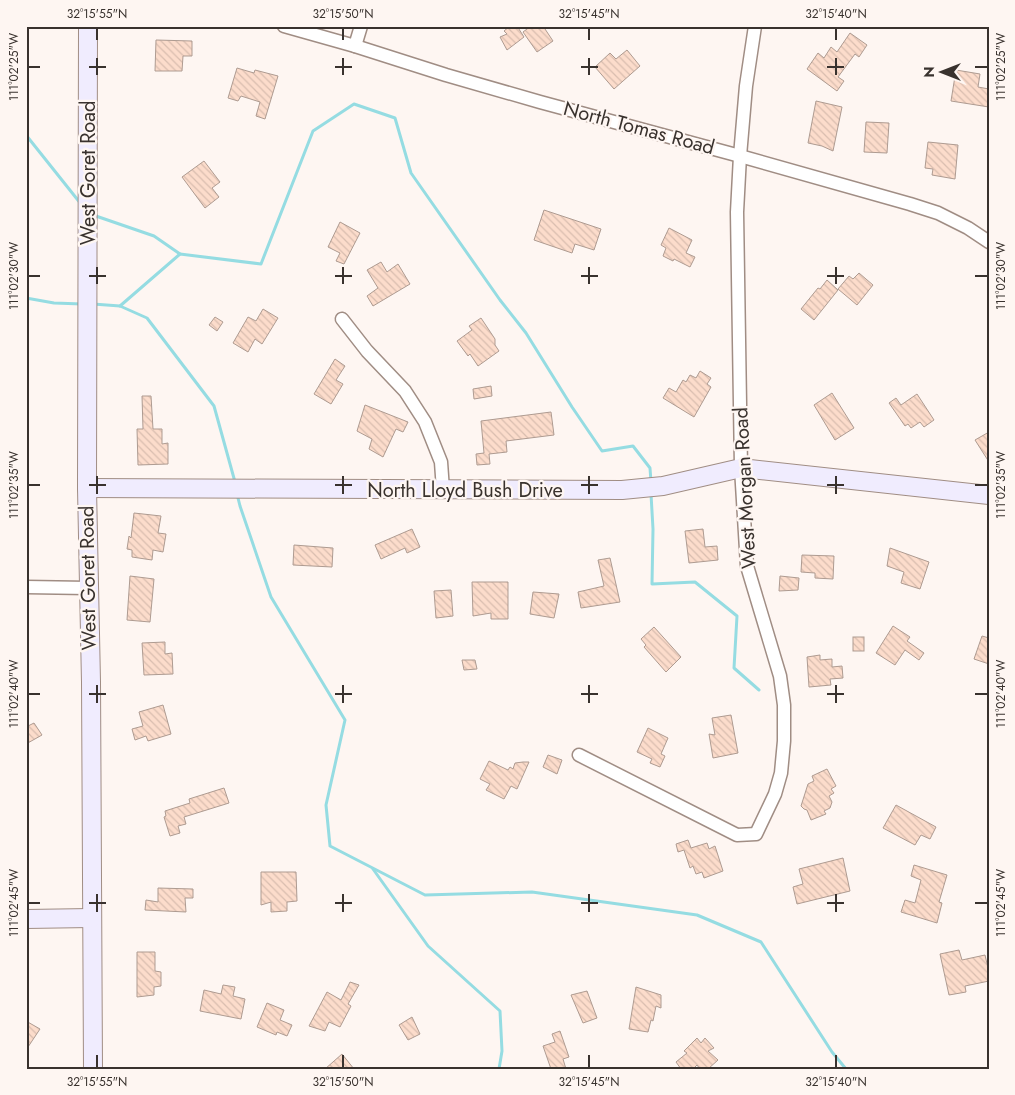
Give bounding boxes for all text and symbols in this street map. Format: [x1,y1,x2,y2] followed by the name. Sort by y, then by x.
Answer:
[67,5,127,23] text: 32°15'55"N
[312,5,374,23] text: 32°15'50"N
[559,5,619,23] text: 32°15'45"N
[805,5,867,23] text: 32°15'40"N
[5,33,23,101] text: 111°02'25"W
[992,33,1010,101] text: 111°02'25"W
[918,48,968,98] north arrow
[919,66,939,78] text: N
[560,94,718,162] street label: North Tomas Road
[74,101,103,245] street label: West Goret Road
[5,242,23,310] text: 111°02'30"W
[992,242,1010,310] text: 111°02'30"W
[726,407,764,569] street label: West Morgan Road
[5,451,23,519] text: 111°02'35"W
[992,451,1010,519] text: 111°02'35"W
[367,476,563,505] street label: North Lloyd Bush Drive
[72,505,104,651] street label: West Goret Road
[5,660,23,728] text: 111°02'40"W
[992,660,1010,728] text: 111°02'40"W
[5,869,23,937] text: 111°02'45"W
[992,869,1010,937] text: 111°02'45"W
[67,1073,127,1091] text: 32°15'55"N
[312,1073,374,1091] text: 32°15'50"N
[559,1073,619,1091] text: 32°15'45"N
[805,1073,867,1091] text: 32°15'40"N

